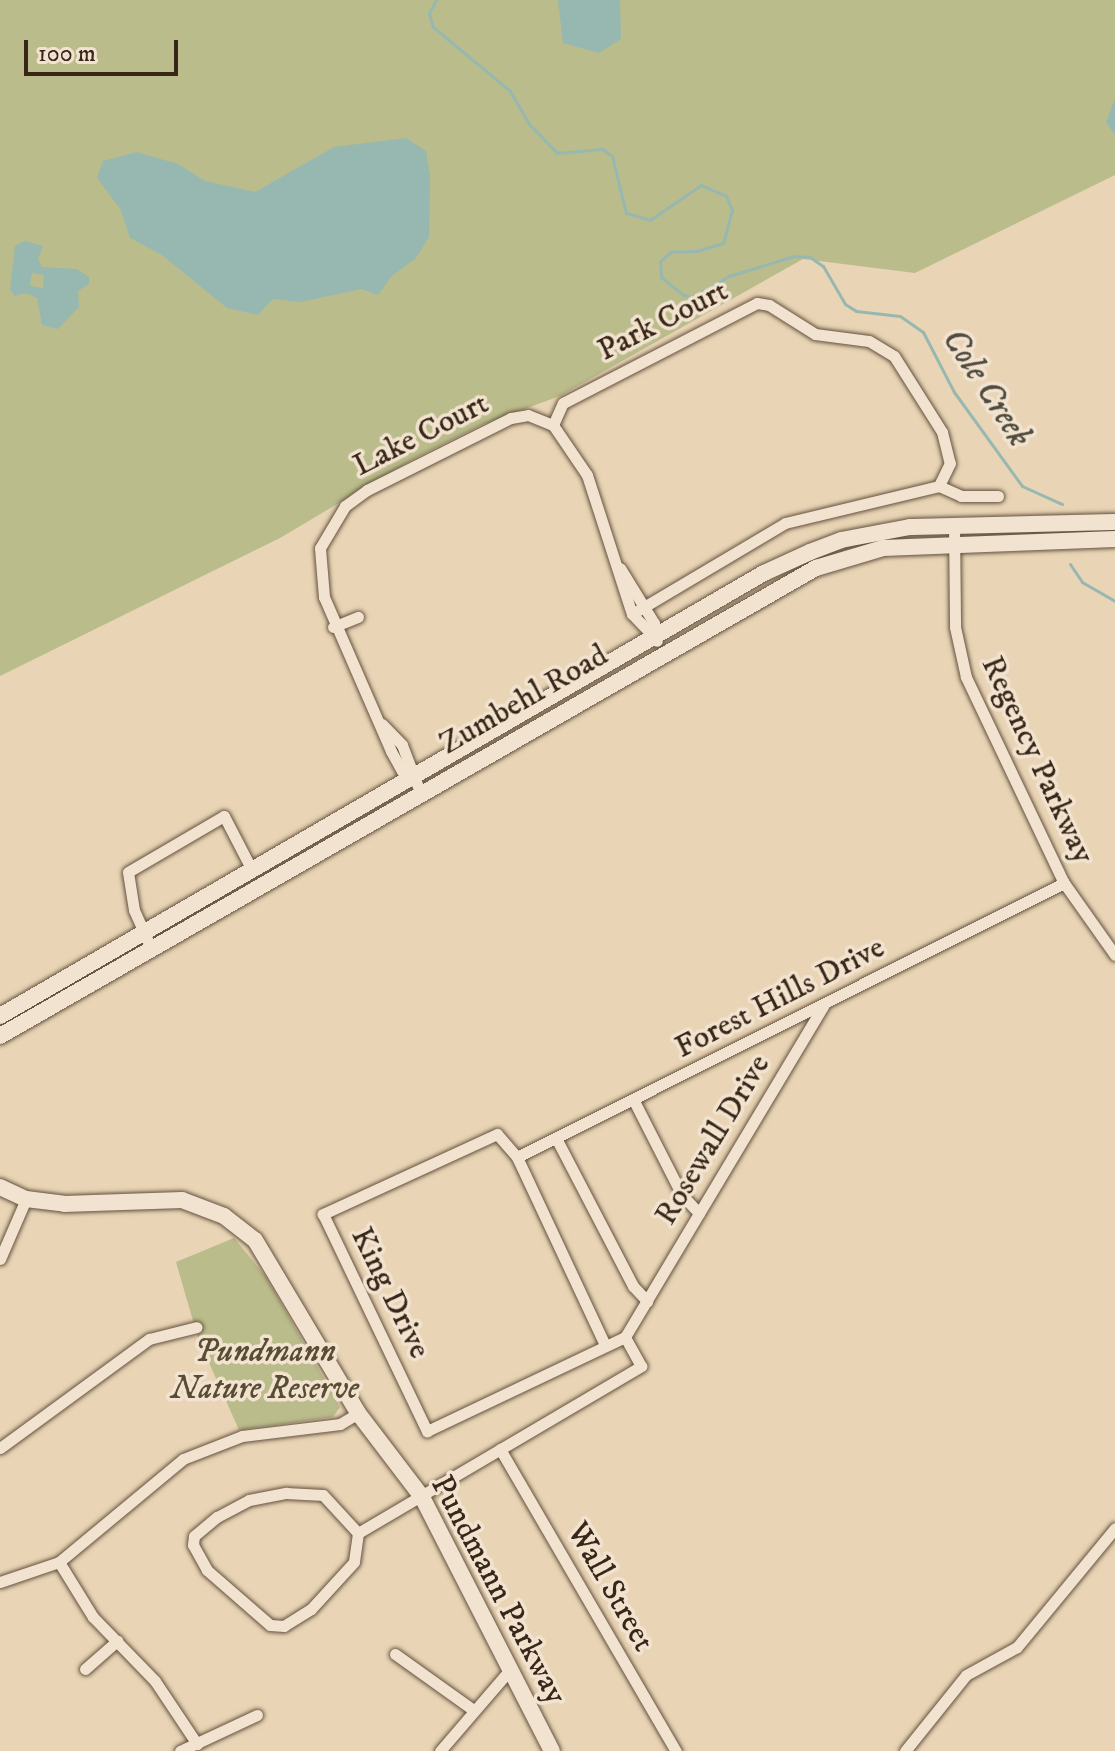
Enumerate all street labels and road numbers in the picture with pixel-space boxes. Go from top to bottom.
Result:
street label: Park Court [591,272,735,370]
street label: Lake Court [347,385,495,485]
street label: Zumbehl Road [433,636,615,764]
street label: Regency Parkway [972,650,1102,870]
street label: Forest Hills Drive [669,929,891,1067]
street label: Rosewall Drive [647,1048,779,1232]
street label: King Drive [342,1221,438,1365]
street label: Pundmann Parkway [422,1469,574,1711]
street label: Wall Street [558,1516,662,1658]

